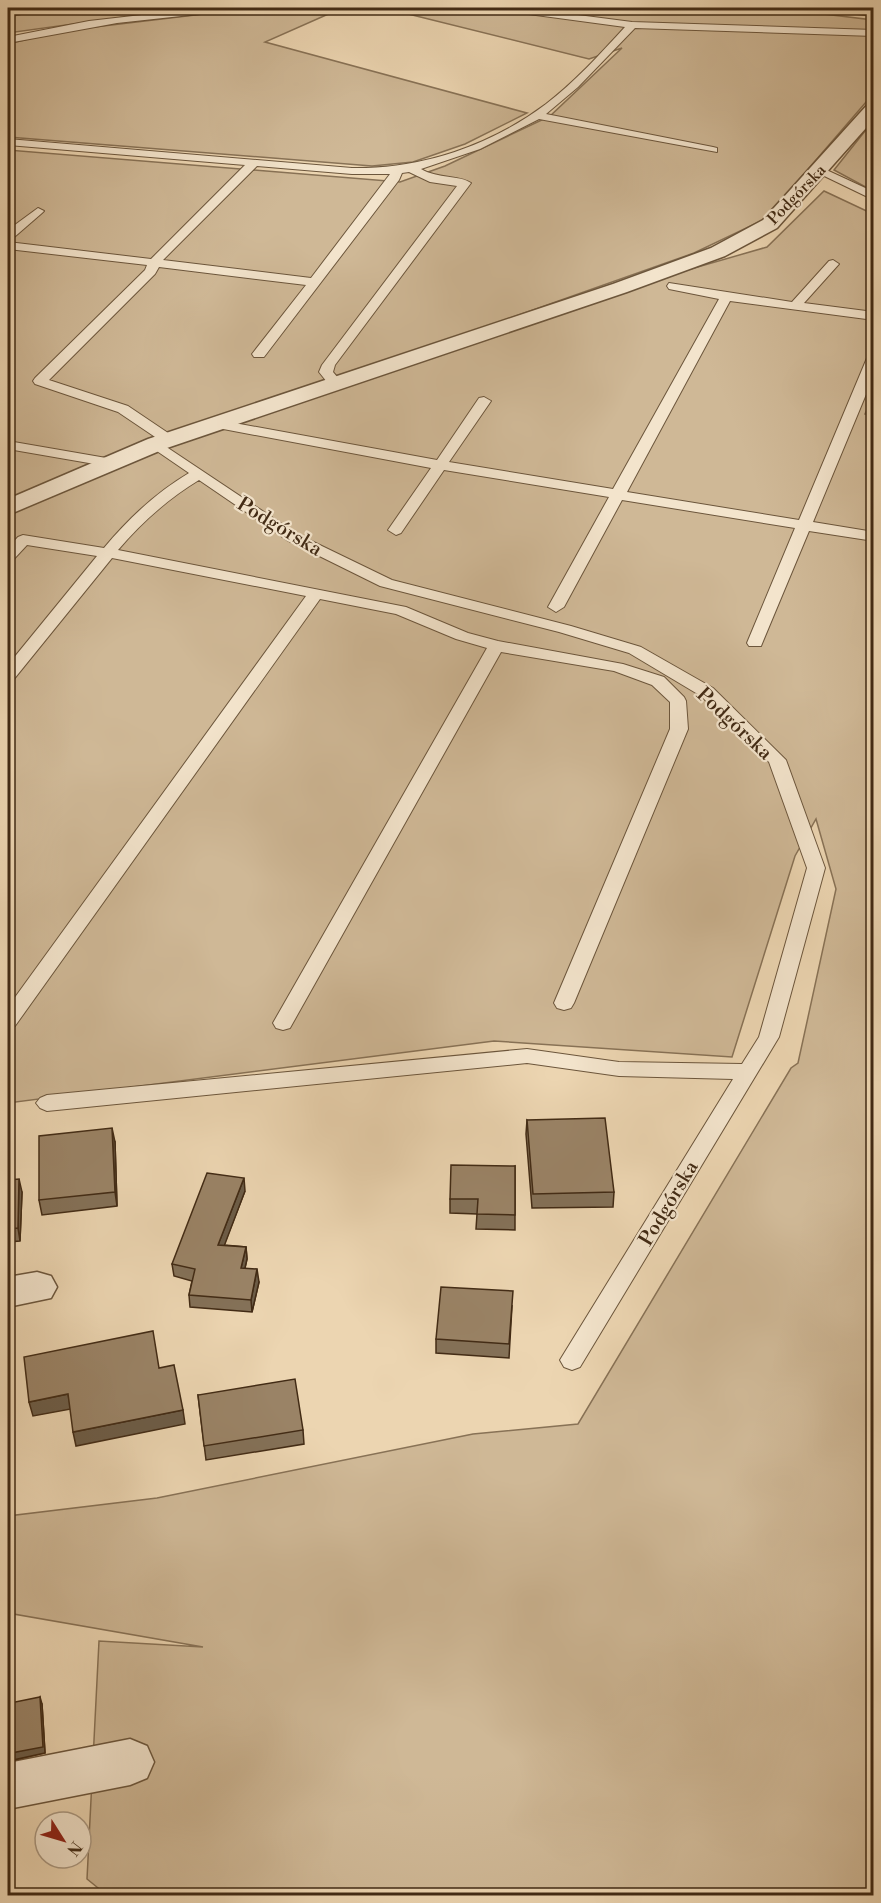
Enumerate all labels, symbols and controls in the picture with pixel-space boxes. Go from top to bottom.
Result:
street label: Podgórska [763,160,831,229]
street label: Podgórska [232,492,327,563]
street label: Podgórska [691,683,778,766]
street label: Podgórska [634,1156,705,1251]
north arrow [33,1810,93,1870]
text: N [62,1837,86,1860]

